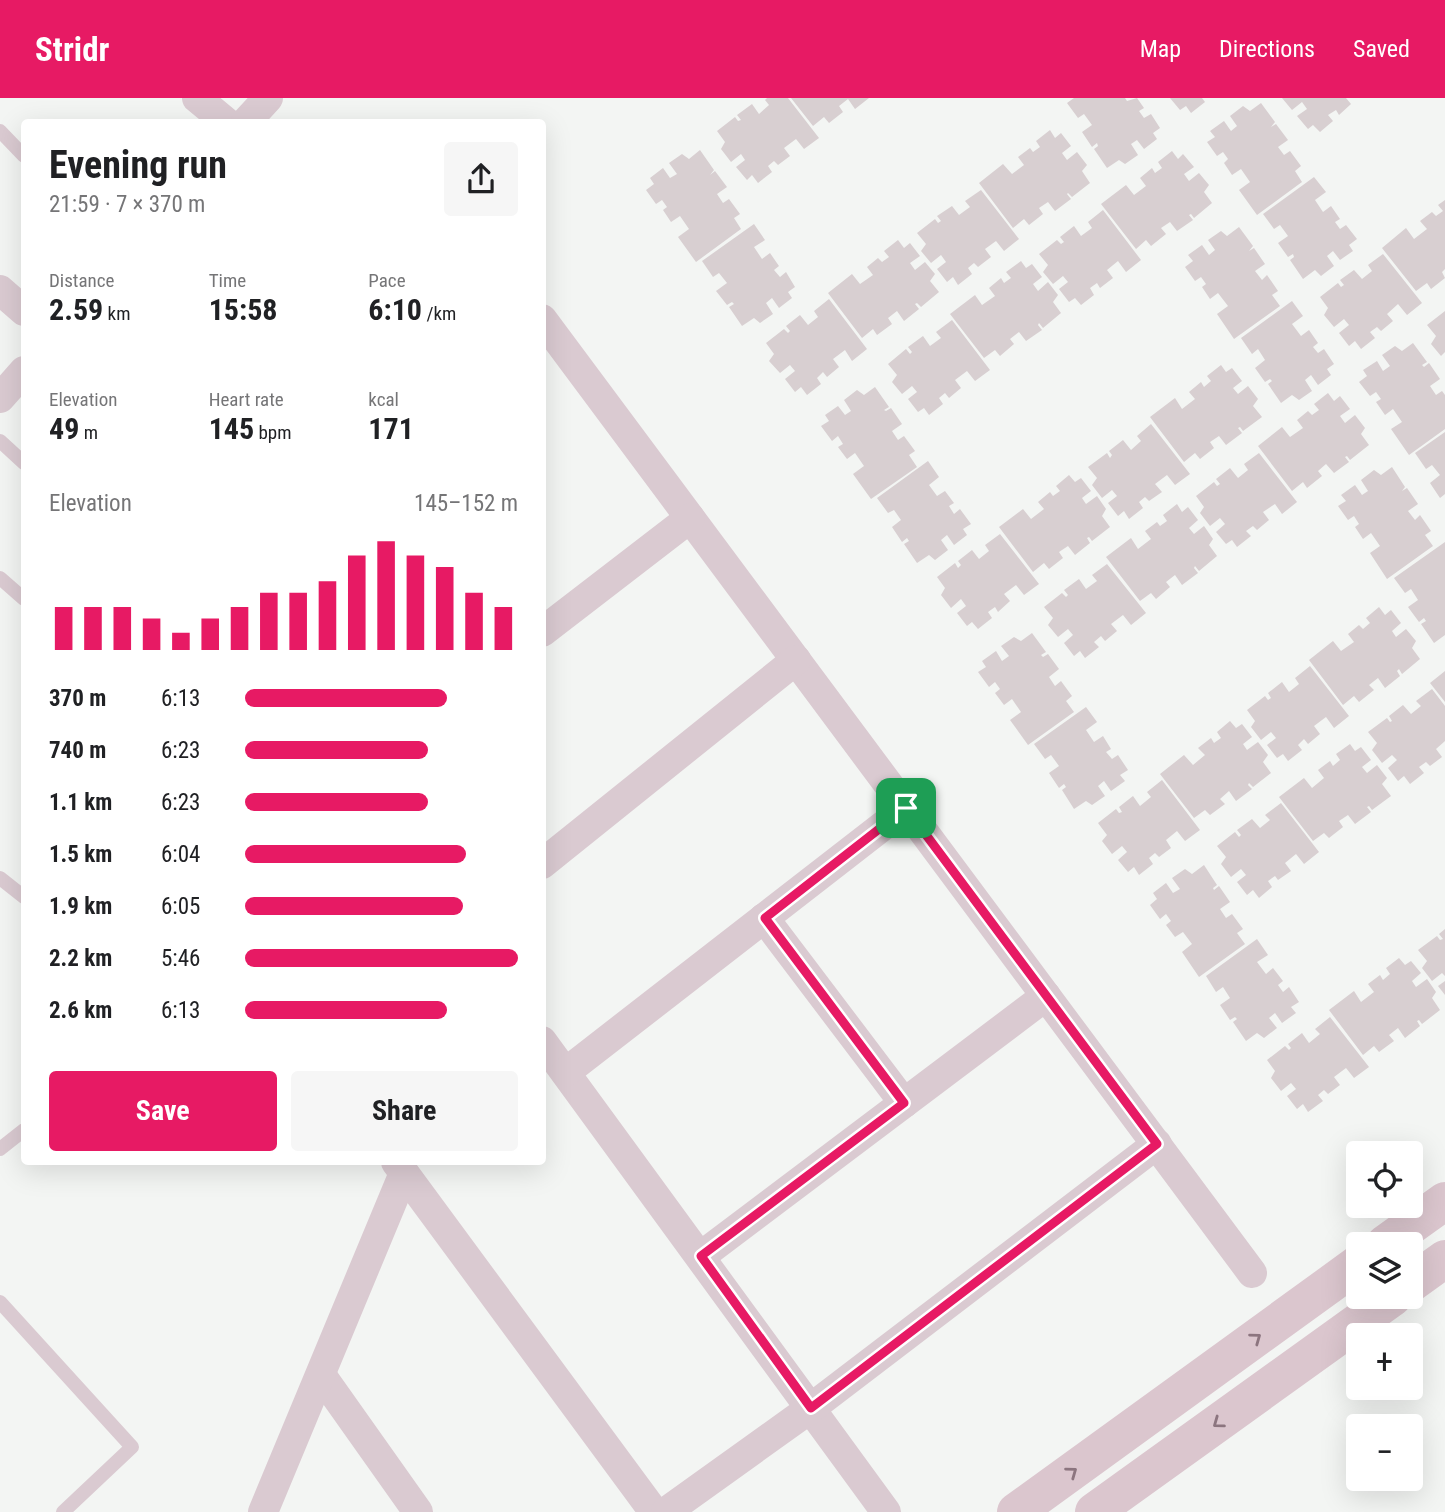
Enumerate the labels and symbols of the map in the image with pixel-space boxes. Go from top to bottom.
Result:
pin [876,778,936,838]
one-way arrow [1248,1334,1261,1346]
one-way arrow [1213,1414,1226,1427]
one-way arrow [1064,1468,1076,1480]

